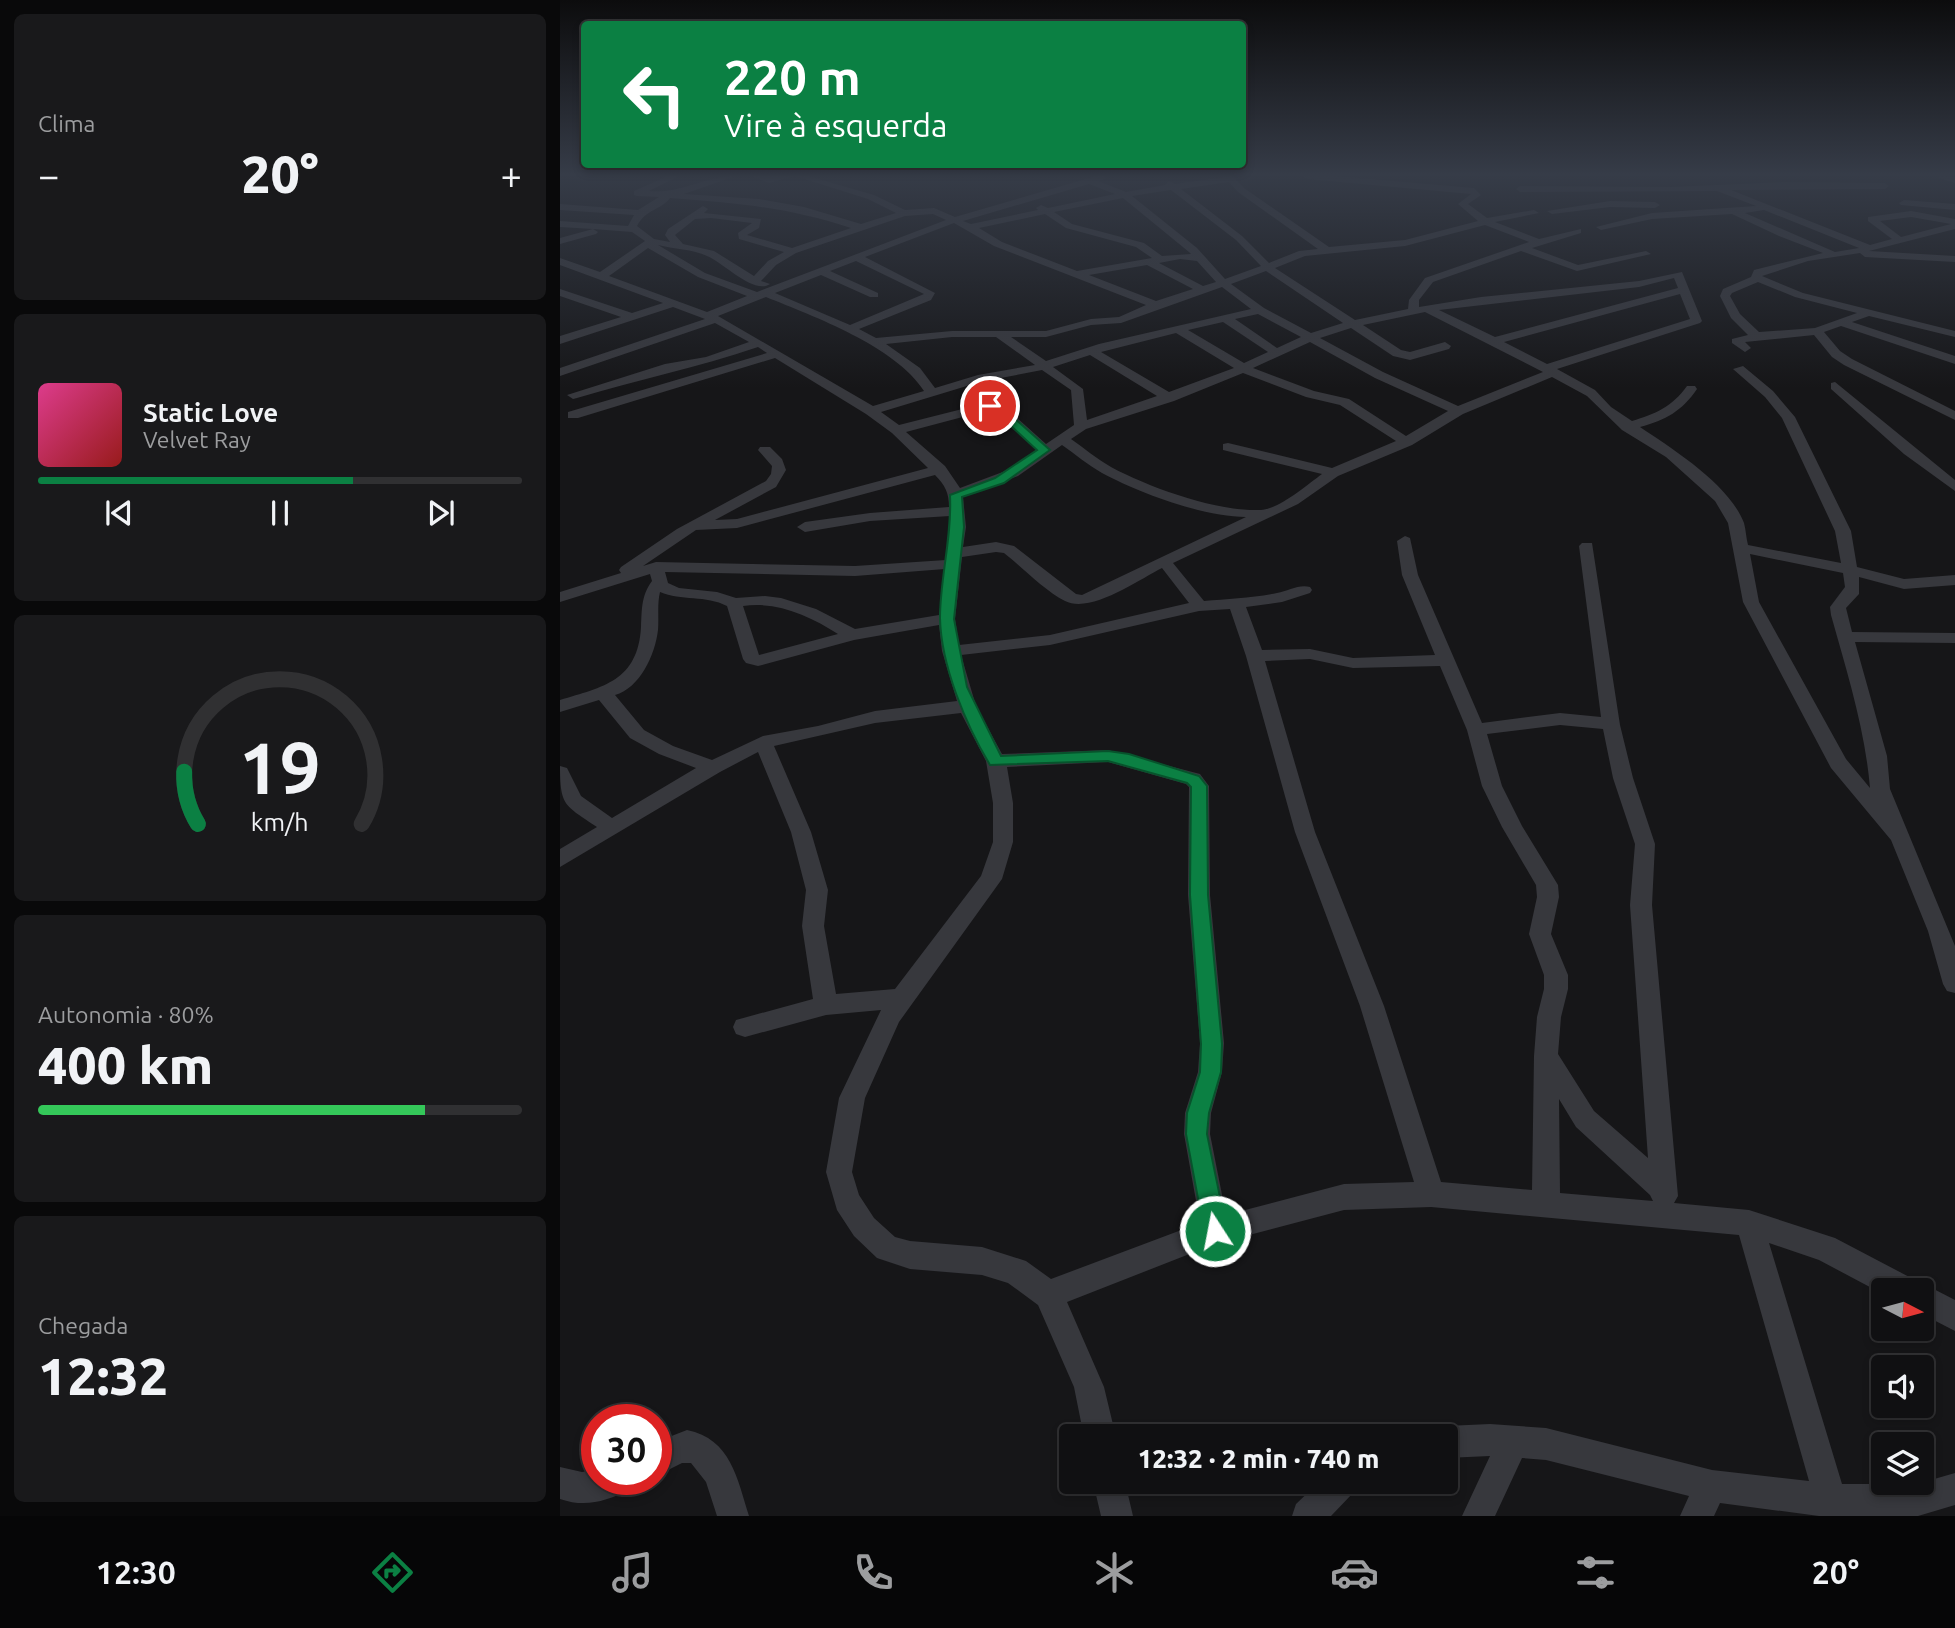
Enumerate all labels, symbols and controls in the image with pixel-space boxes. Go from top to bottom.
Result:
icon: left [609,49,700,140]
text: 220 m [724,49,861,104]
text: Vire à esquerda [724,107,947,143]
text: Clima [38,111,95,136]
text: 20° [241,145,319,203]
text: − [38,154,59,196]
text: + [501,154,522,196]
pin [960,376,1020,436]
icon: arrive [971,387,1009,425]
text: Static Love [143,398,278,427]
text: Velvet Ray [143,427,251,452]
icon: previous [100,494,138,532]
icon: pause [261,494,299,532]
icon: next [422,494,460,532]
text: 19 [239,726,321,808]
text: km/h [251,808,309,836]
text: Autonomia · 80% [38,1002,214,1027]
text: 400 km [38,1036,213,1094]
position arrow [1178,1194,1252,1268]
north arrow [1871,1278,1934,1340]
map controls [1871,1278,1934,1495]
text: Chegada [38,1313,128,1338]
text: 12:32 [38,1347,168,1405]
button: sound [1871,1355,1934,1418]
speed limit sign: 30 [581,1404,672,1495]
button: layers [1871,1432,1934,1495]
text: 12:32 · 2 min · 740 m [1138,1444,1379,1473]
icon: directions [368,1548,417,1597]
icon: music [608,1548,657,1597]
icon: phone [849,1548,898,1597]
icon: climate [1090,1548,1139,1597]
icon: car [1330,1548,1379,1597]
icon: filters [1571,1548,1620,1597]
text: 12:30 [96,1554,176,1590]
text: 20° [1812,1554,1859,1590]

